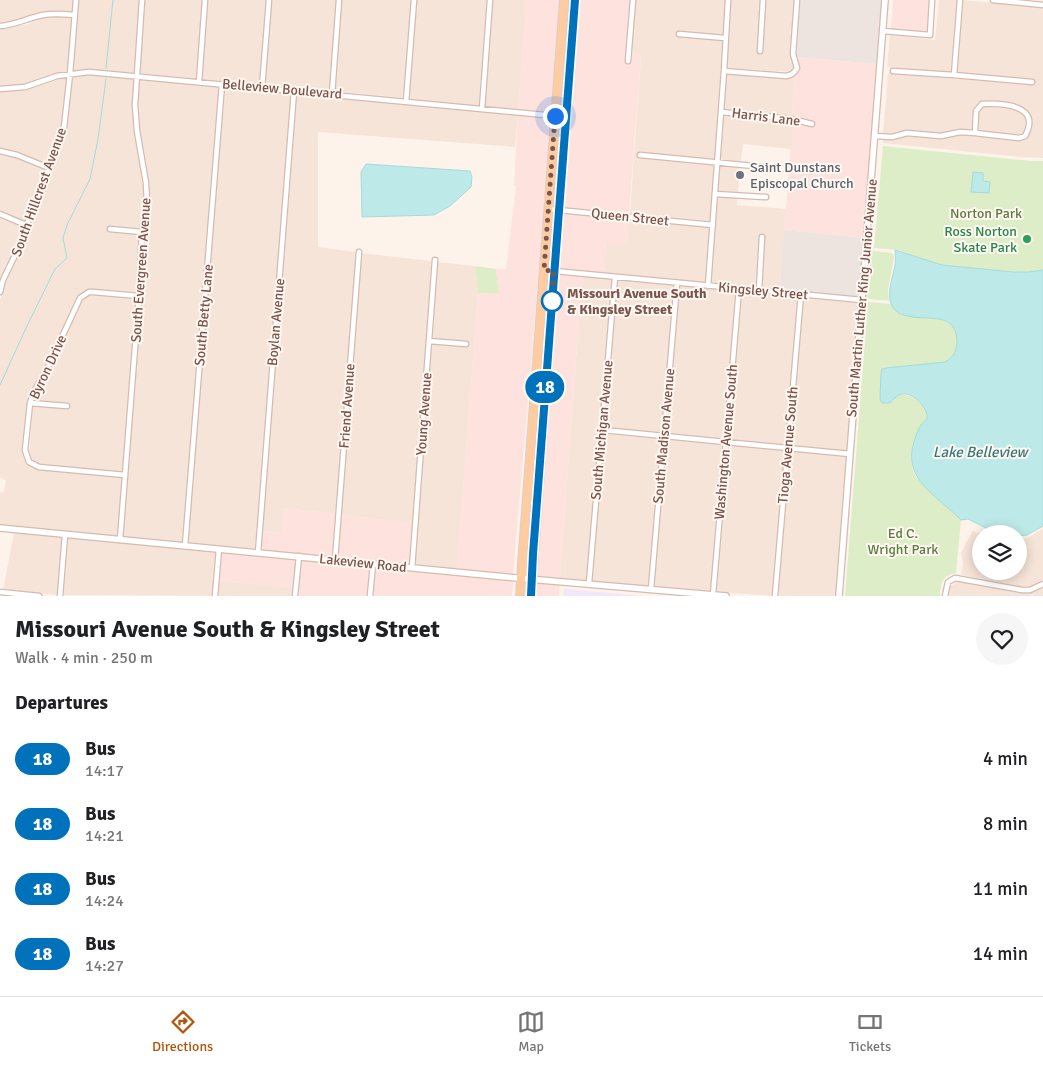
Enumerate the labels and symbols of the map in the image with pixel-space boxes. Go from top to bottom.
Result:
street label: Belleview Boulevard [221,75,343,103]
your location [543,104,568,129]
street label: Harris Lane [731,104,801,130]
street label: South Hillcrest Avenue [8,125,70,259]
place label: Saint Dunstans Episcopal Church [750,159,854,192]
marker: Saint Dunstans Episcopal Church [734,169,746,181]
street label: South Martin Luther King Junior Avenue [843,178,881,418]
street label: South Evergreen Avenue [127,197,155,343]
street label: Queen Street [590,204,670,230]
park label: Norton Park [950,205,1022,222]
place label: Ross Norton Skate Park [944,223,1017,256]
marker: Ross Norton Skate Park [1021,233,1033,245]
street label: South Betty Lane [191,263,217,367]
street label: Boylan Avenue [264,278,288,366]
street label: Kingsley Street [717,279,809,303]
place label: Missouri Avenue South & Kingsley Street [567,285,707,318]
marker: Missouri Avenue South & Kingsley Street [541,290,563,312]
street label: Byron Drive [26,332,70,402]
street label: South Michigan Avenue [587,359,617,501]
street label: Friend Avenue [336,363,358,449]
street label: Washington Avenue South [711,364,741,520]
street label: South Madison Avenue [650,368,678,504]
line badge: 18 [522,371,568,403]
street label: Young Avenue [413,372,435,456]
street label: Tioga Avenue South [774,386,802,504]
water label: Lake Belleview [933,443,1029,461]
park label: Ed C. Wright Park [868,525,938,558]
street label: Lakeview Road [318,550,408,576]

